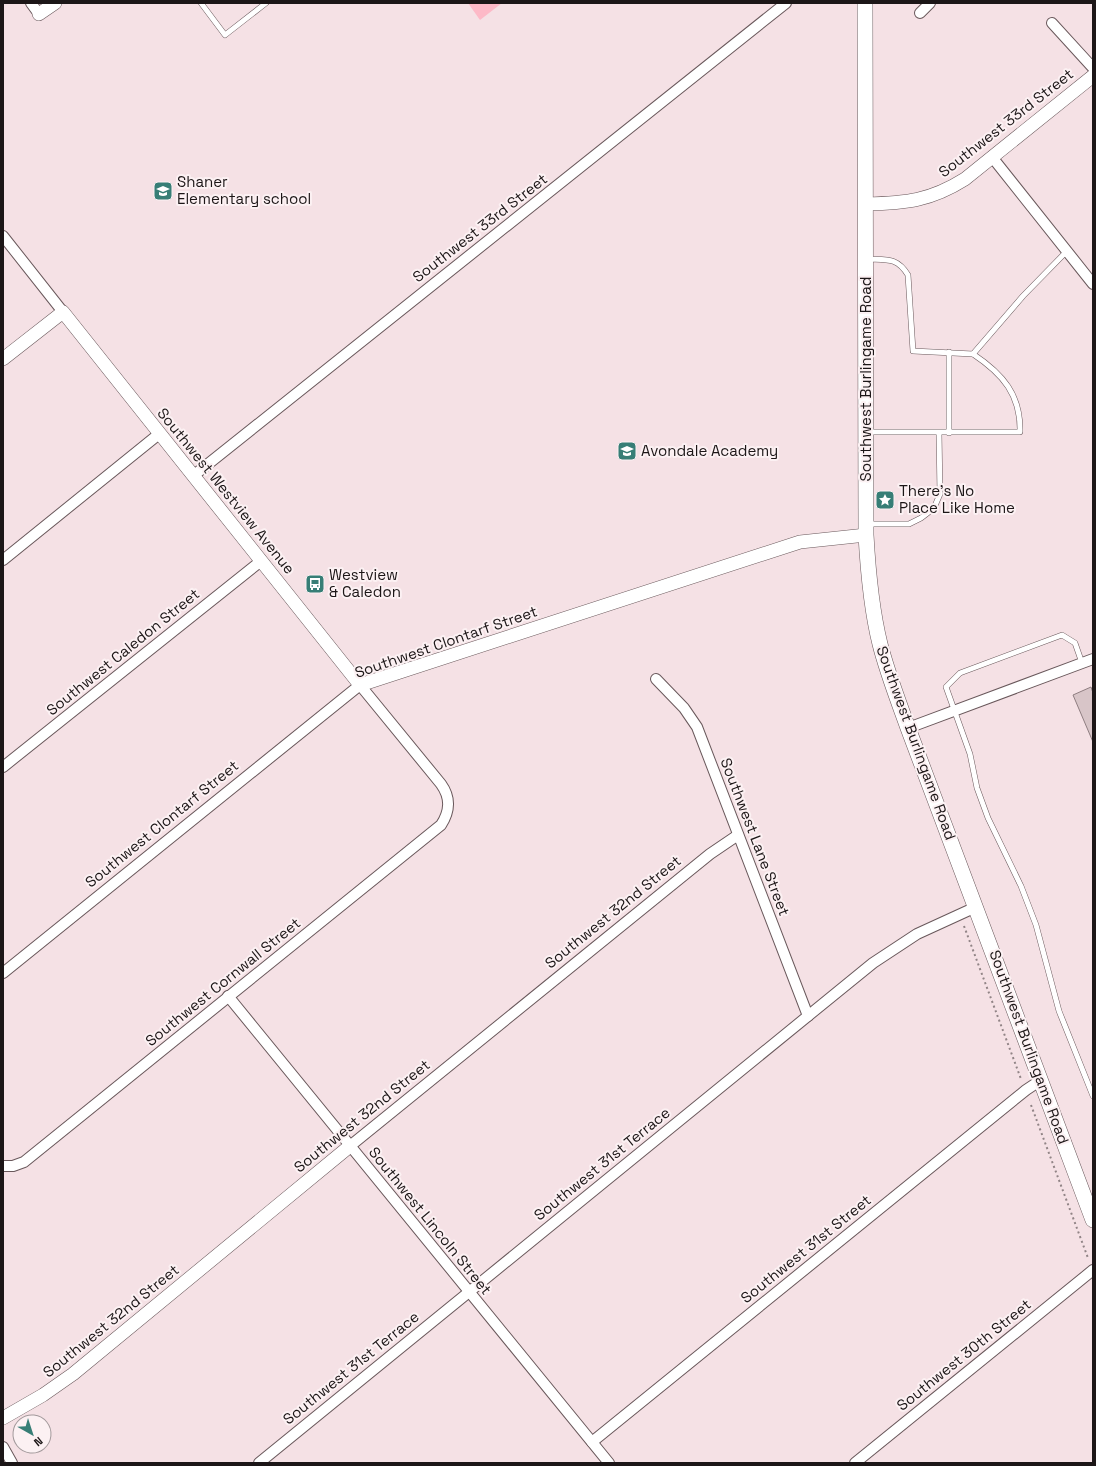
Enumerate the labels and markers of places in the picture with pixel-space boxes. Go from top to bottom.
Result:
place label: Shaner Elementary school [177,172,311,208]
school or university icon: Shaner Elementary school [152,180,174,202]
school or university icon: Avondale Academy [616,440,638,462]
place label: Avondale Academy [641,441,778,460]
place label: There’s No Place Like Home [899,481,1015,517]
place icon: There’s No Place Like Home [874,489,896,511]
place label: Westview & Caledon [329,565,401,601]
bus stop icon: Westview & Caledon [304,573,326,595]

